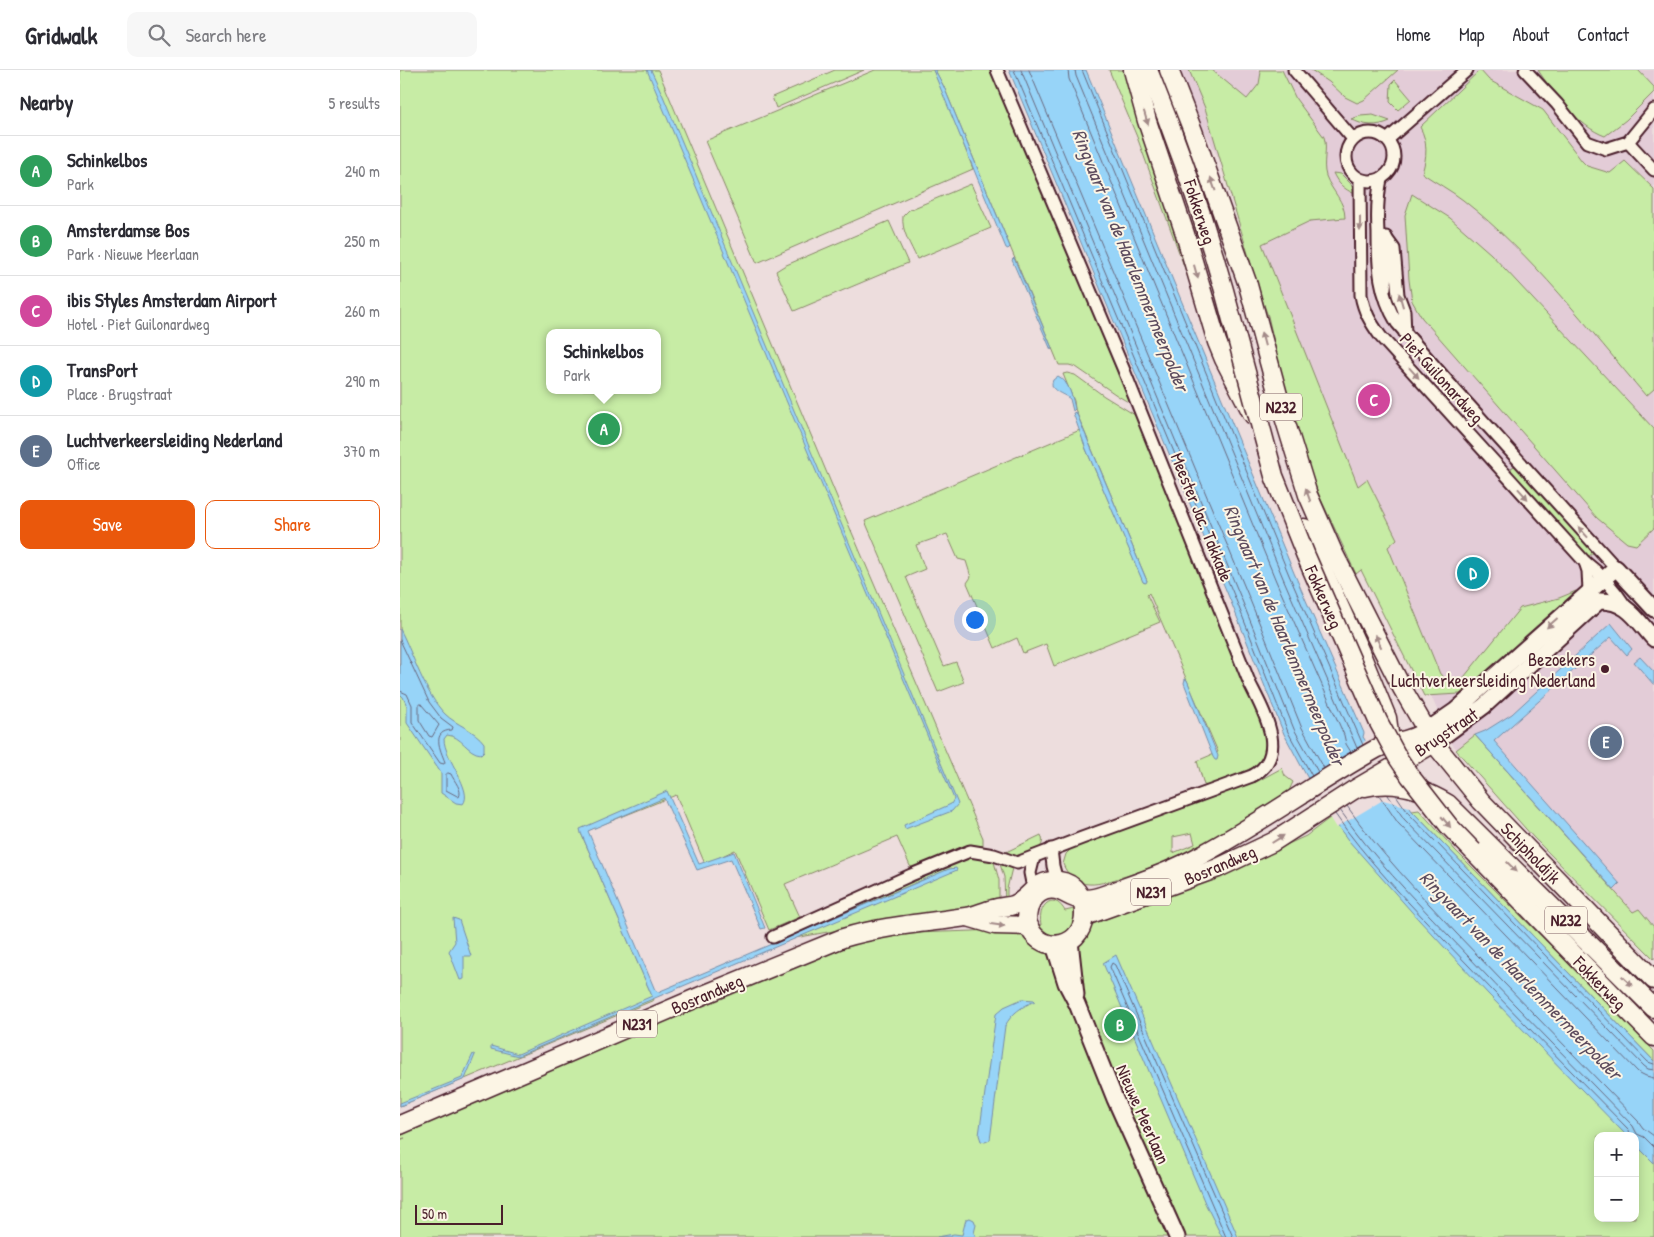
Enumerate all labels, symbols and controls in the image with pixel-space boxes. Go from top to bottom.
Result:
search box [127,12,477,57]
text: Gridwalk [25,19,97,51]
icon: search [145,21,173,49]
text: Search here [185,22,267,48]
text: Home [1396,22,1431,47]
text: Map [1459,22,1484,47]
text: About [1512,22,1549,47]
text: Contact [1577,22,1629,47]
text: Nearby [20,88,73,117]
text: 5 results [329,92,380,114]
one-way arrow [1143,110,1151,125]
water label: Ringvaart van de Haarlemmermeerpolder [1066,125,1197,398]
text: Schinkelbos [67,147,147,173]
text: A [32,160,40,182]
text: 240 m [345,160,380,182]
text: Park [67,173,94,195]
street label: Fokkerweg [1178,176,1222,248]
one-way arrow [1209,177,1216,192]
one-way arrow [1356,216,1364,232]
text: Amsterdamse Bos [67,217,190,243]
text: B [32,230,40,252]
text: 250 m [344,230,380,252]
text: Park · Nieuwe Meerlaan [67,243,199,265]
one-way arrow [1192,265,1200,280]
text: ibis Styles Amsterdam Airport [67,287,276,313]
one-way arrow [1396,293,1404,308]
text: C [32,300,40,322]
text: 260 m [344,300,380,322]
text: Hotel · Piet Guilonardweg [67,313,210,335]
street label: Piet Guilonardweg [1394,327,1490,429]
popup [546,329,661,394]
one-way arrow [1258,331,1266,346]
text: Schinkelbos [563,338,644,364]
text: TransPort [67,357,137,383]
text: Park [563,364,590,386]
one-way arrow [1408,367,1420,379]
text: D [32,370,40,392]
text: 290 m [345,370,380,392]
pin: C [1358,381,1390,419]
text: Place · Brugstraat [67,383,172,405]
road number: N232 [1260,394,1302,421]
pin: A [588,410,620,448]
text: Luchtverkeersleiding Nederland [67,427,282,453]
text: E [32,440,40,462]
text: 370 m [343,440,380,462]
street label: Meester Jac. Takkade [1165,449,1239,585]
text: Office [67,453,100,475]
one-way arrow [1304,487,1311,502]
one-way arrow [1517,487,1529,499]
button: Save [20,500,195,549]
button: Share [205,500,380,549]
water label: Ringvaart van de Haarlemmermeerpolder [1218,501,1353,772]
one-way arrow [1578,525,1589,538]
pin: D [1457,554,1489,592]
street label: Fokkerweg [1299,561,1349,632]
your location [962,607,988,633]
one-way arrow [1547,617,1559,629]
one-way arrow [1374,634,1382,648]
place label: Bezoekers Luchtverkeersleiding Nederland [1391,647,1595,693]
marker: Bezoekers Luchtverkeersleiding Nederland [1599,663,1611,675]
street label: Brugstraat [1409,701,1483,762]
pin: E [1590,723,1622,761]
one-way arrow [1441,815,1452,828]
street label: Schipholdijk [1495,817,1567,890]
one-way arrow [1271,834,1284,844]
street label: Bosrandweg [1180,839,1260,891]
one-way arrow [1505,860,1517,872]
water label: Ringvaart van de Haarlemmermeerpolder [1414,865,1630,1087]
road number: N231 [1131,879,1171,906]
road number: N232 [1545,906,1587,934]
one-way arrow [990,921,1006,929]
street label: Fokkerweg [1567,950,1632,1016]
street label: Bosrandweg [667,968,747,1020]
one-way arrow [1621,975,1633,987]
pin: B [1104,1006,1136,1044]
road number: N231 [617,1011,657,1038]
street label: Nieuwe Meerlaan [1110,1060,1176,1168]
map controls [1594,1132,1639,1222]
button: + [1594,1132,1639,1177]
button: − [1594,1177,1639,1222]
scale bar [415,1202,502,1225]
text: 50 m [422,1204,447,1223]

